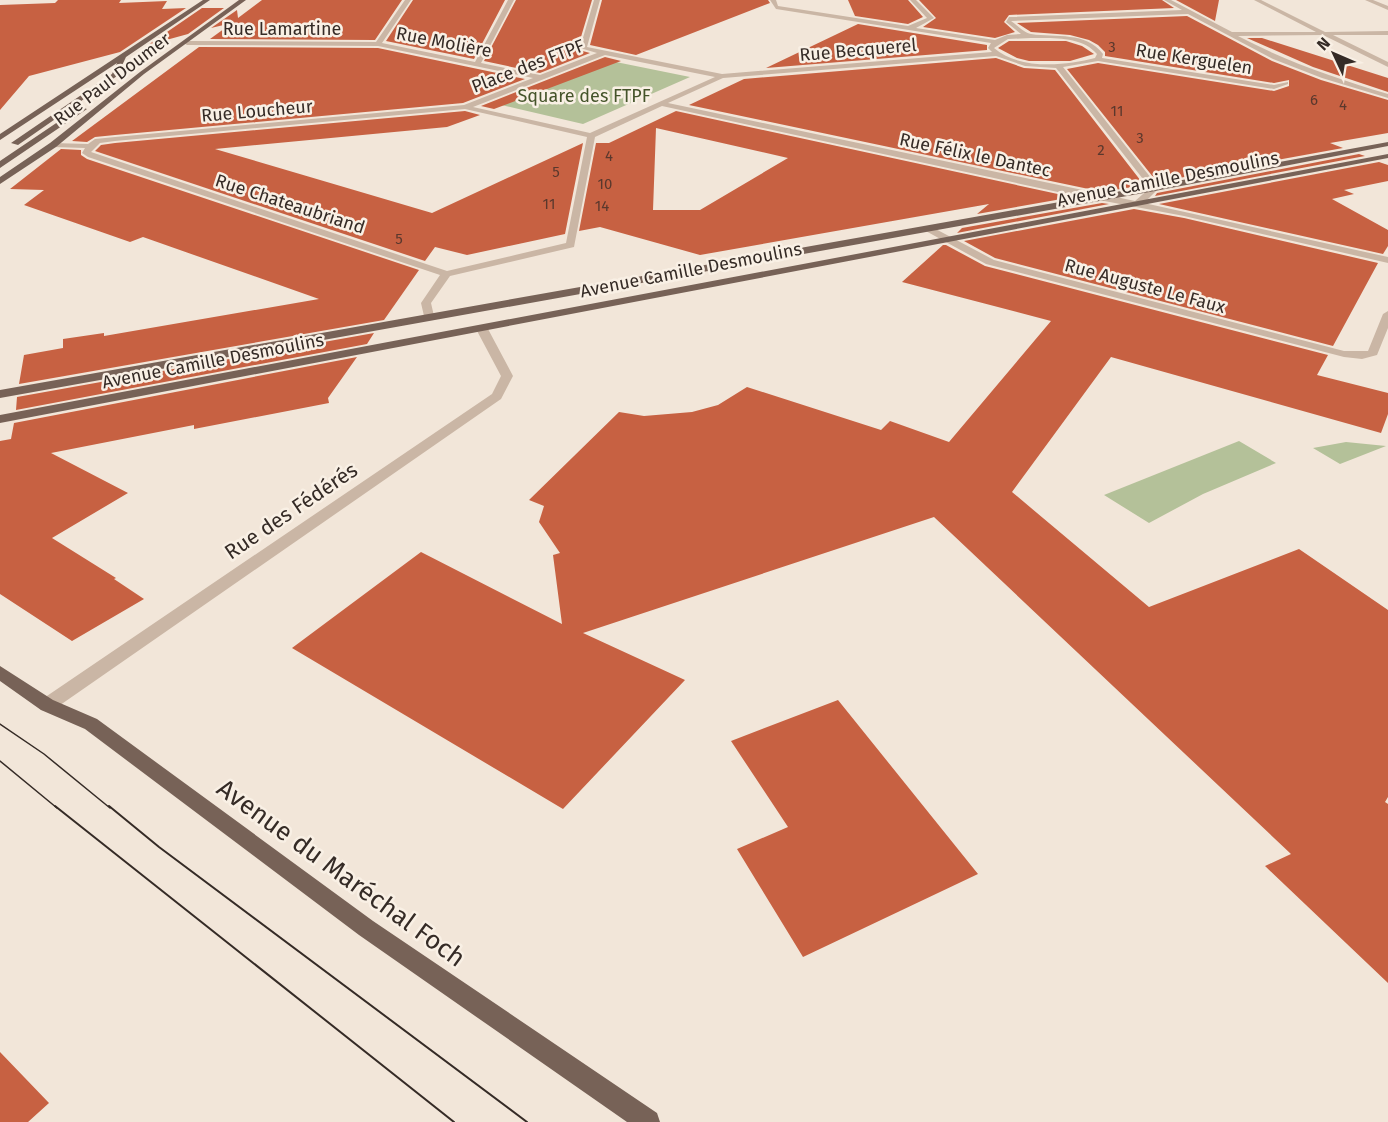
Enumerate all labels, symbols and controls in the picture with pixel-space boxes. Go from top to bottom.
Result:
street label: Rue Lamartine [223,18,341,40]
street label: Rue Molière [394,22,494,62]
north arrow [1304,24,1364,84]
street label: Rue Paul Doumer [49,28,175,130]
street label: Place des FTPF [468,34,588,98]
street label: Rue Becquerel [799,34,917,66]
text: N [1313,34,1334,54]
house number: 3 [1108,38,1116,56]
street label: Rue Kerguelen [1134,39,1254,79]
park label: Square des FTPF [517,85,651,107]
house number: 6 [1310,91,1318,109]
street label: Rue Loucheur [200,95,314,127]
house number: 4 [1339,96,1347,114]
house number: 11 [1111,102,1123,120]
street label: Rue Félix le Dantec [897,128,1053,182]
house number: 3 [1136,129,1144,147]
house number: 2 [1097,141,1105,159]
house number: 4 [605,147,613,165]
street label: Avenue Camille Desmoulins [1055,147,1281,211]
house number: 5 [552,163,560,181]
street label: Rue Chateaubriand [212,169,368,239]
house number: 10 [598,175,612,193]
house number: 11 [543,195,555,213]
house number: 14 [595,197,609,215]
house number: 5 [395,230,403,248]
street label: Avenue Camille Desmoulins [578,238,804,302]
street label: Rue Auguste Le Faux [1062,254,1228,318]
street label: Avenue Camille Desmoulins [100,329,326,393]
street label: Rue des Fédérés [219,457,363,565]
street label: Avenue du Maréchal Foch [211,772,471,974]

